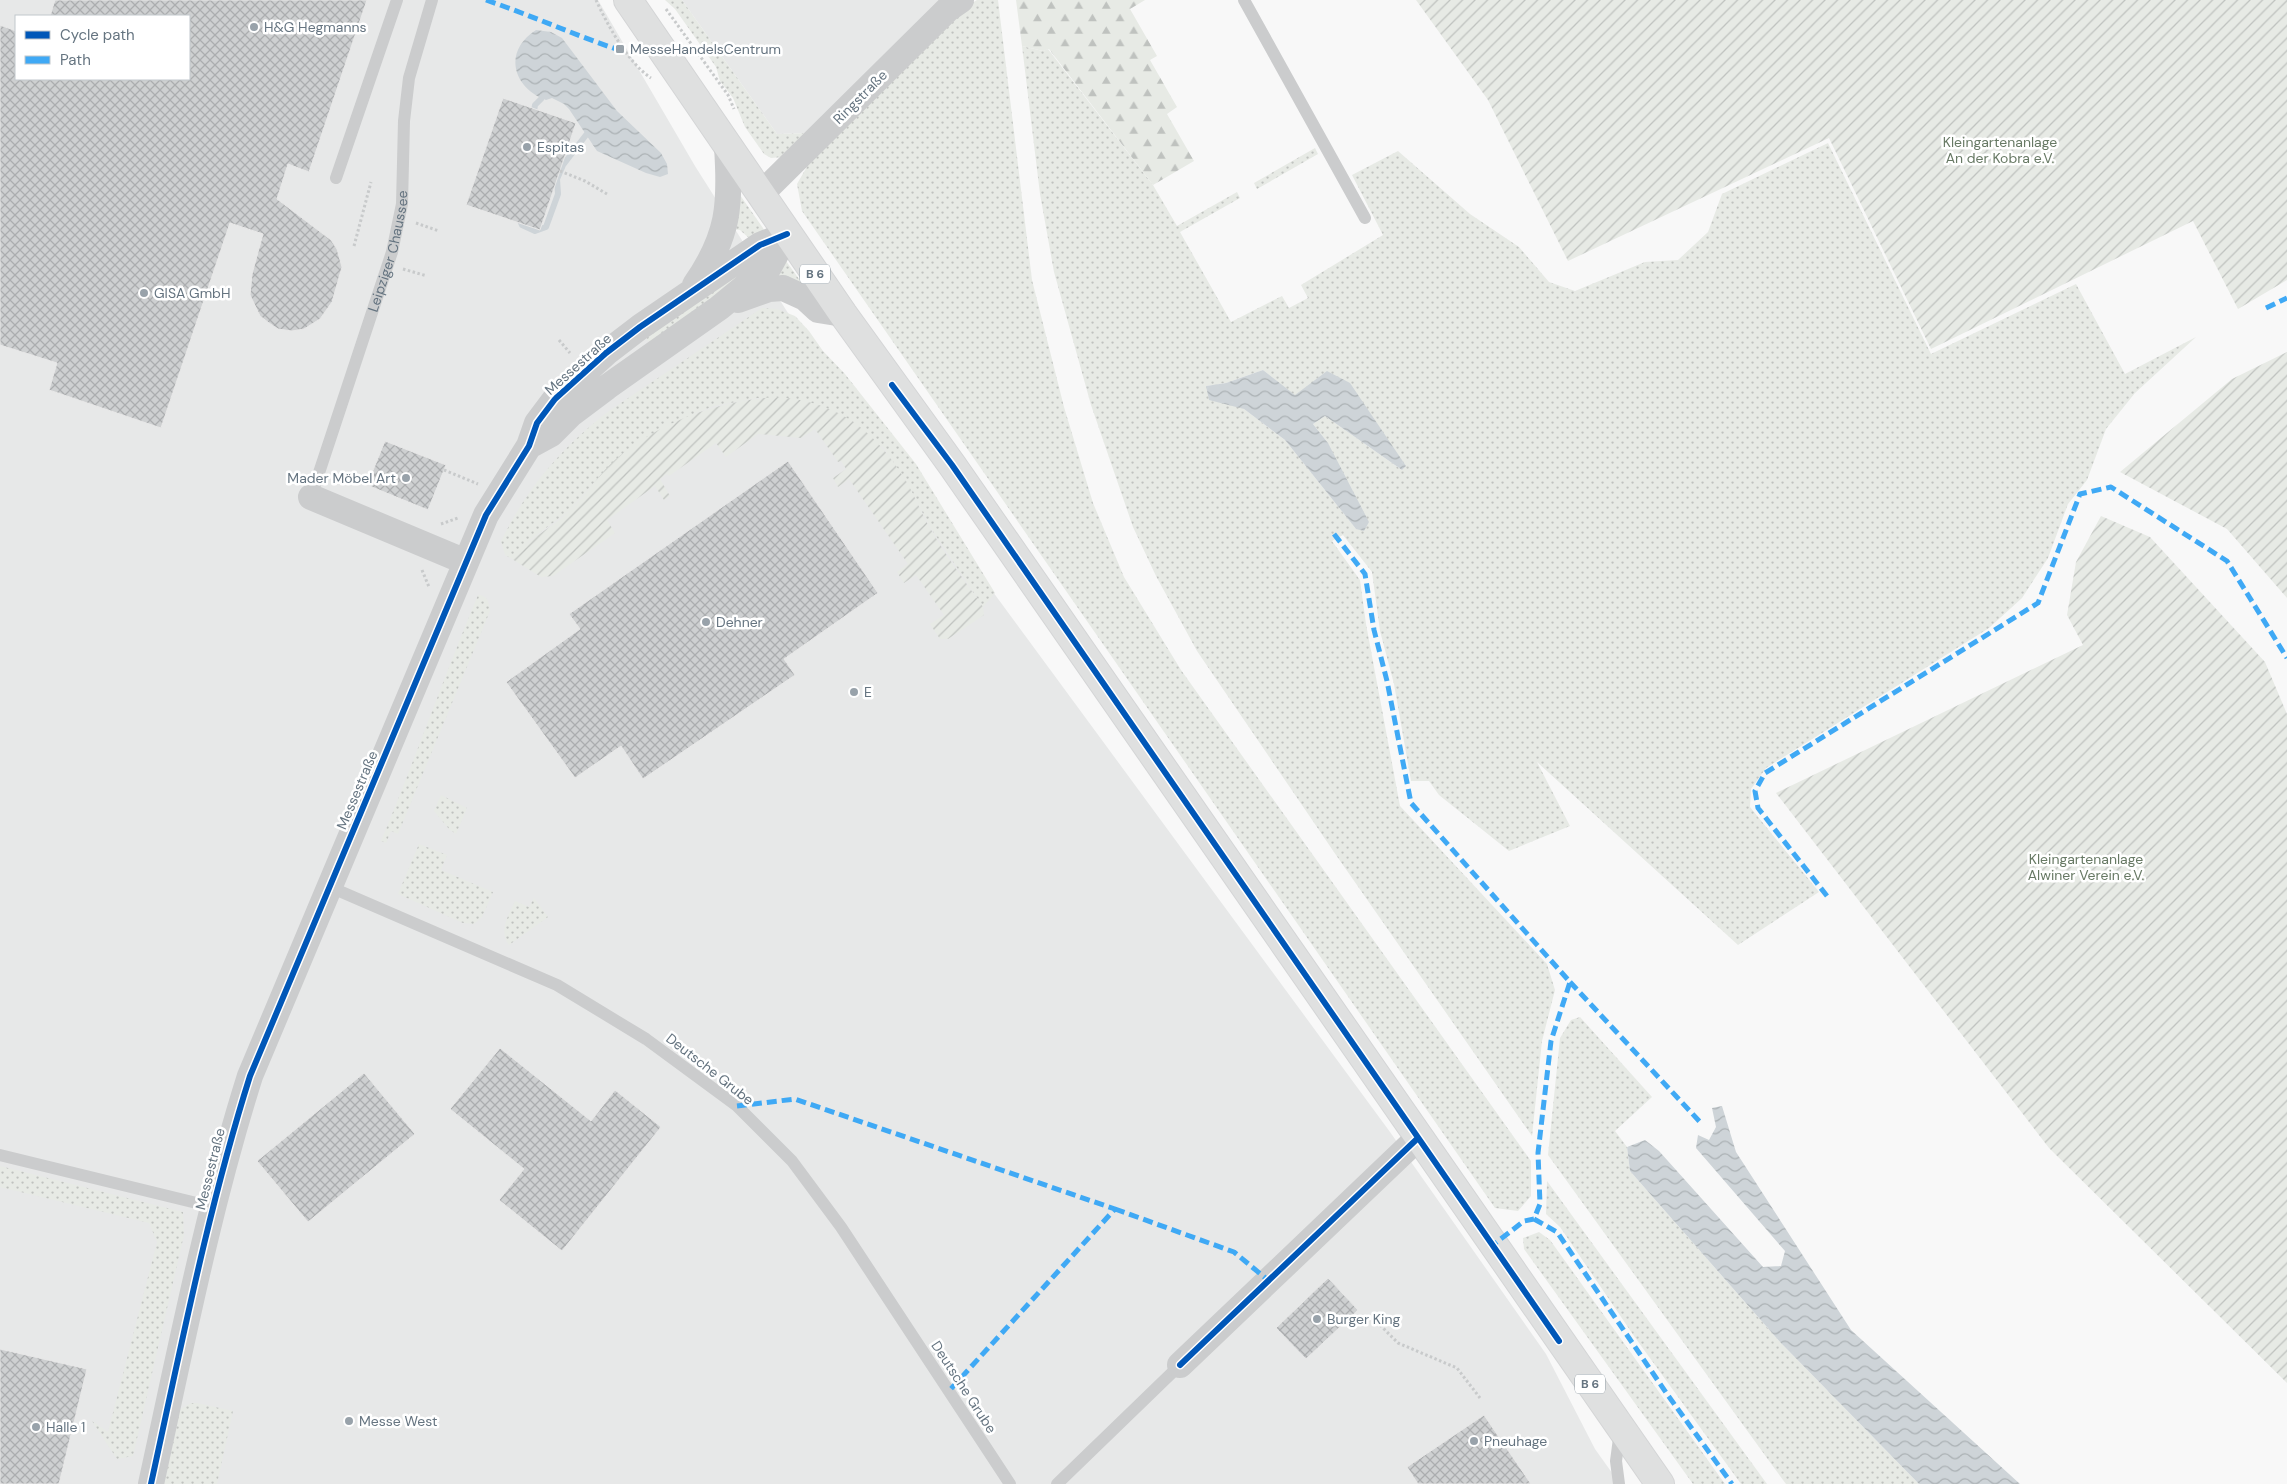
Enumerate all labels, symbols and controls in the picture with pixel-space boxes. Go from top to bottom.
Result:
legend [15,15,190,80]
place label: H&G Hegmanns [264,18,367,36]
marker: H&G Hegmanns [248,21,260,33]
text: Cycle path [60,25,135,45]
place label: MesseHandelsCentrum [630,40,781,58]
marker: MesseHandelsCentrum [614,43,626,55]
text: Path [60,50,91,70]
street label: Ringstraße [829,66,891,128]
park label: Kleingartenanlage An der Kobra e.V. [1943,133,2057,167]
place label: Espitas [537,138,584,156]
marker: Espitas [521,141,533,153]
street label: Leipziger Chaussee [364,190,411,314]
road number: B 6 [800,264,830,284]
place label: GISA GmbH [154,284,230,302]
marker: GISA GmbH [138,287,150,299]
street label: Messestraße [541,329,615,399]
place label: Mader Möbel Art [287,469,396,487]
marker: Mader Möbel Art [400,472,412,484]
place label: Dehner [716,613,763,631]
marker: Dehner [700,616,712,628]
place label: E [864,683,872,701]
marker: E [848,686,860,698]
street label: Messestraße [332,748,382,832]
park label: Kleingartenanlage Alwiner Verein e.V. [2028,850,2144,884]
street label: Deutsche Grube [663,1029,757,1109]
street label: Messestraße [191,1126,229,1212]
place label: Burger King [1327,1310,1400,1328]
marker: Burger King [1311,1313,1323,1325]
street label: Deutsche Grube [927,1337,1001,1437]
road number: B 6 [1575,1375,1605,1394]
place label: Messe West [359,1412,437,1430]
marker: Messe West [343,1415,355,1427]
place label: Halle 1 [46,1418,85,1436]
marker: Halle 1 [30,1421,42,1433]
place label: Pneuhage [1484,1432,1547,1450]
marker: Pneuhage [1468,1435,1480,1447]

